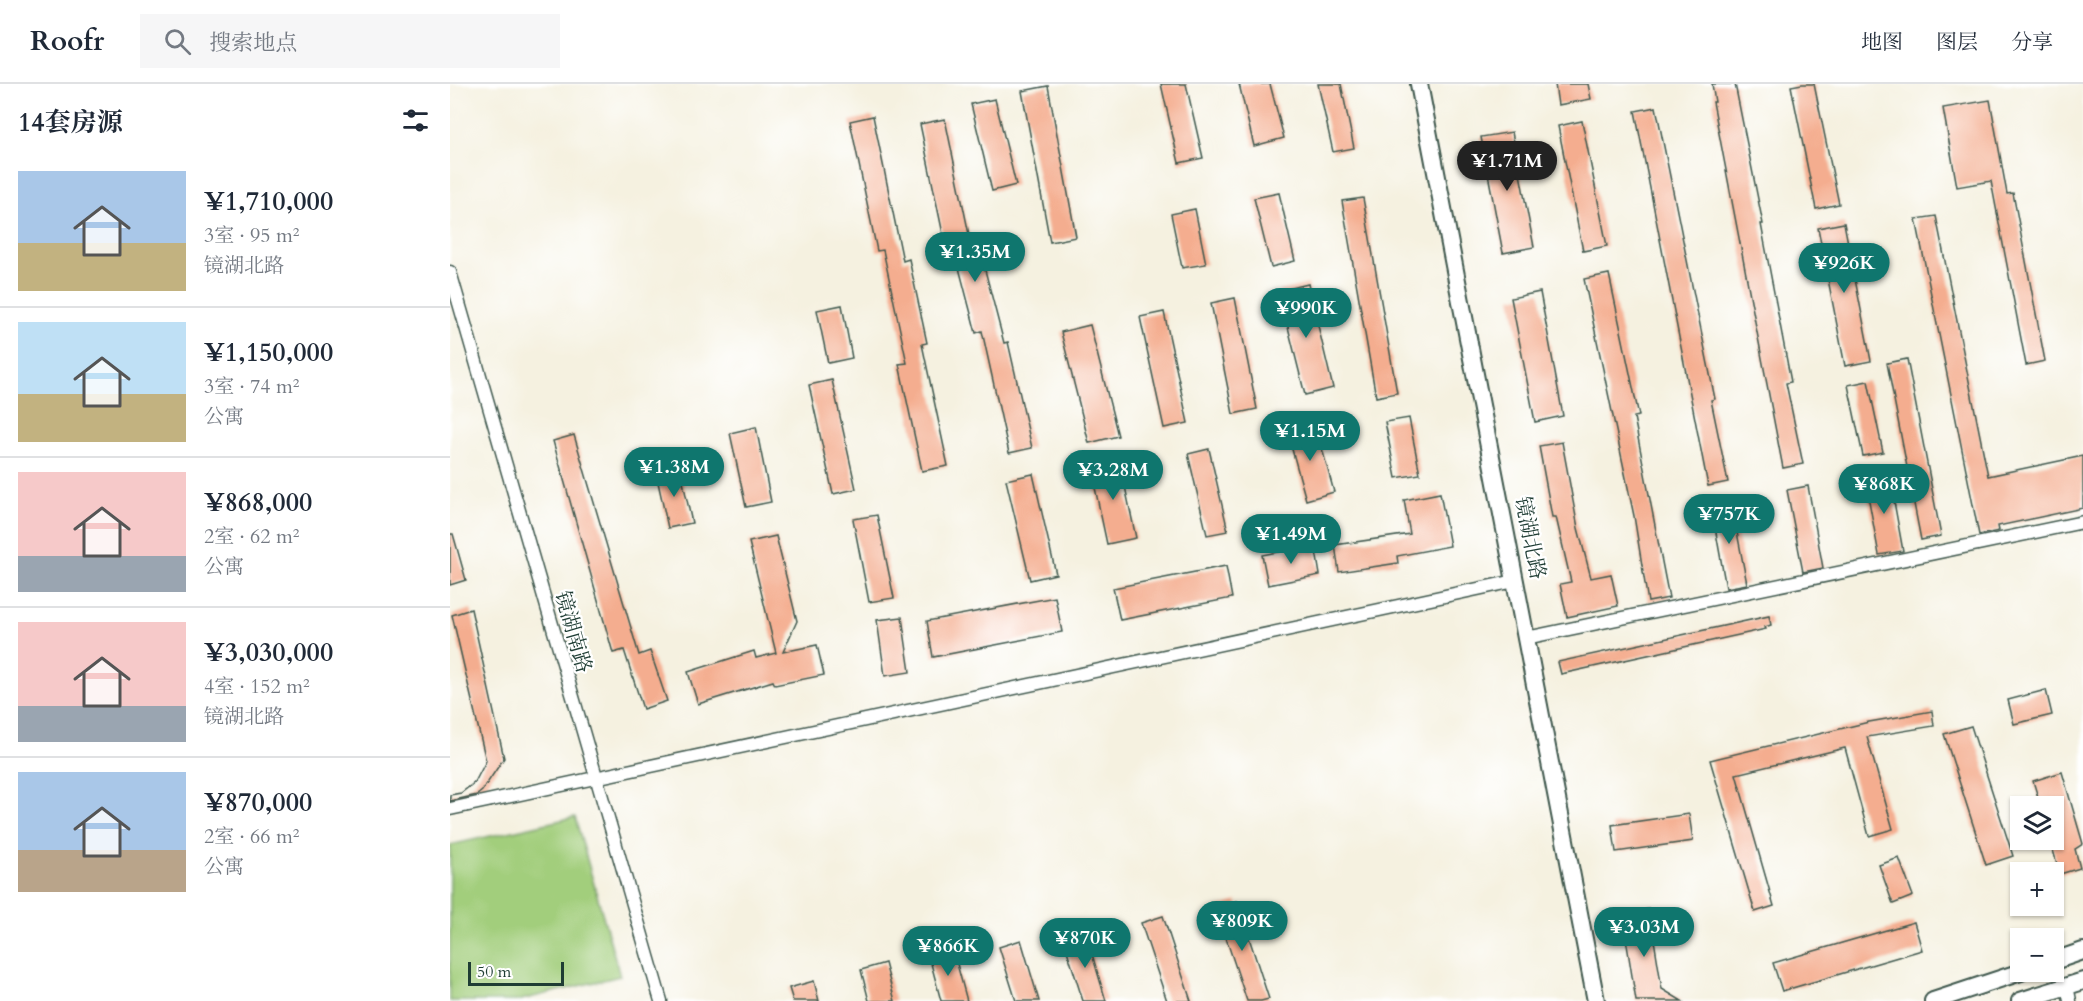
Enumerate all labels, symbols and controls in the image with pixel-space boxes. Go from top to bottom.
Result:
search box [140,14,560,68]
text: Roofr [30,22,104,60]
icon: search [161,25,194,58]
text: 搜索地点 [209,28,297,58]
text: 地图 [1861,28,1903,57]
text: 图层 [1936,28,1978,57]
text: 分享 [2011,28,2053,57]
icon: filters [399,104,432,137]
text: 14套房源 [18,105,123,140]
pin: ¥1.71M [1458,141,1556,192]
text: ¥1.71M [1471,147,1543,174]
text: ¥1,710,000 [204,184,333,219]
icon: home [66,195,138,267]
text: 3室 · 95 m² [204,222,300,249]
pin: ¥1.35M [926,232,1024,283]
text: ¥1.35M [939,238,1011,265]
pin: ¥926K [1802,243,1886,294]
text: ¥926K [1813,249,1875,276]
text: 镜湖北路 [204,252,284,279]
pin: ¥990K [1264,288,1348,339]
text: ¥990K [1275,294,1337,321]
text: ¥1,150,000 [204,335,333,370]
icon: home [66,346,138,418]
text: 3室 · 74 m² [204,373,300,400]
text: 公寓 [204,403,244,430]
pin: ¥1.15M [1261,411,1359,462]
text: ¥1.15M [1274,417,1346,444]
pin: ¥1.38M [625,447,723,498]
pin: ¥3.28M [1064,450,1162,501]
text: ¥1.38M [638,453,710,480]
text: ¥3.28M [1077,456,1149,483]
pin: ¥868K [1842,464,1926,515]
text: ¥868K [1853,470,1915,497]
text: ¥868,000 [204,485,312,520]
street label: 镜湖北路 [1508,494,1552,582]
pin: ¥757K [1687,494,1771,545]
icon: home [66,496,138,568]
text: ¥757K [1698,500,1760,527]
pin: ¥1.49M [1242,514,1340,565]
text: ¥1.49M [1255,520,1327,547]
text: 2室 · 62 m² [204,523,300,550]
text: 公寓 [204,553,244,580]
street label: 镜湖南路 [547,588,599,676]
text: ¥3,030,000 [204,635,333,670]
icon: home [66,646,138,718]
text: 4室 · 152 m² [204,673,310,700]
text: 镜湖北路 [204,703,284,730]
text: ¥870,000 [204,785,312,820]
icon: home [66,796,138,868]
map controls [2010,796,2064,982]
button: layers [2010,796,2064,850]
text: 2室 · 66 m² [204,823,300,850]
text: 公寓 [204,853,244,880]
button: + [2010,862,2064,916]
pin: ¥809K [1200,901,1284,952]
text: ¥809K [1211,907,1273,934]
pin: ¥3.03M [1595,907,1693,958]
text: ¥3.03M [1608,913,1680,940]
pin: ¥870K [1043,918,1127,969]
text: ¥870K [1054,924,1116,951]
pin: ¥866K [906,926,990,977]
button: − [2010,928,2064,982]
text: ¥866K [917,932,979,959]
scale bar [468,959,564,986]
text: 50 m [477,961,511,983]

